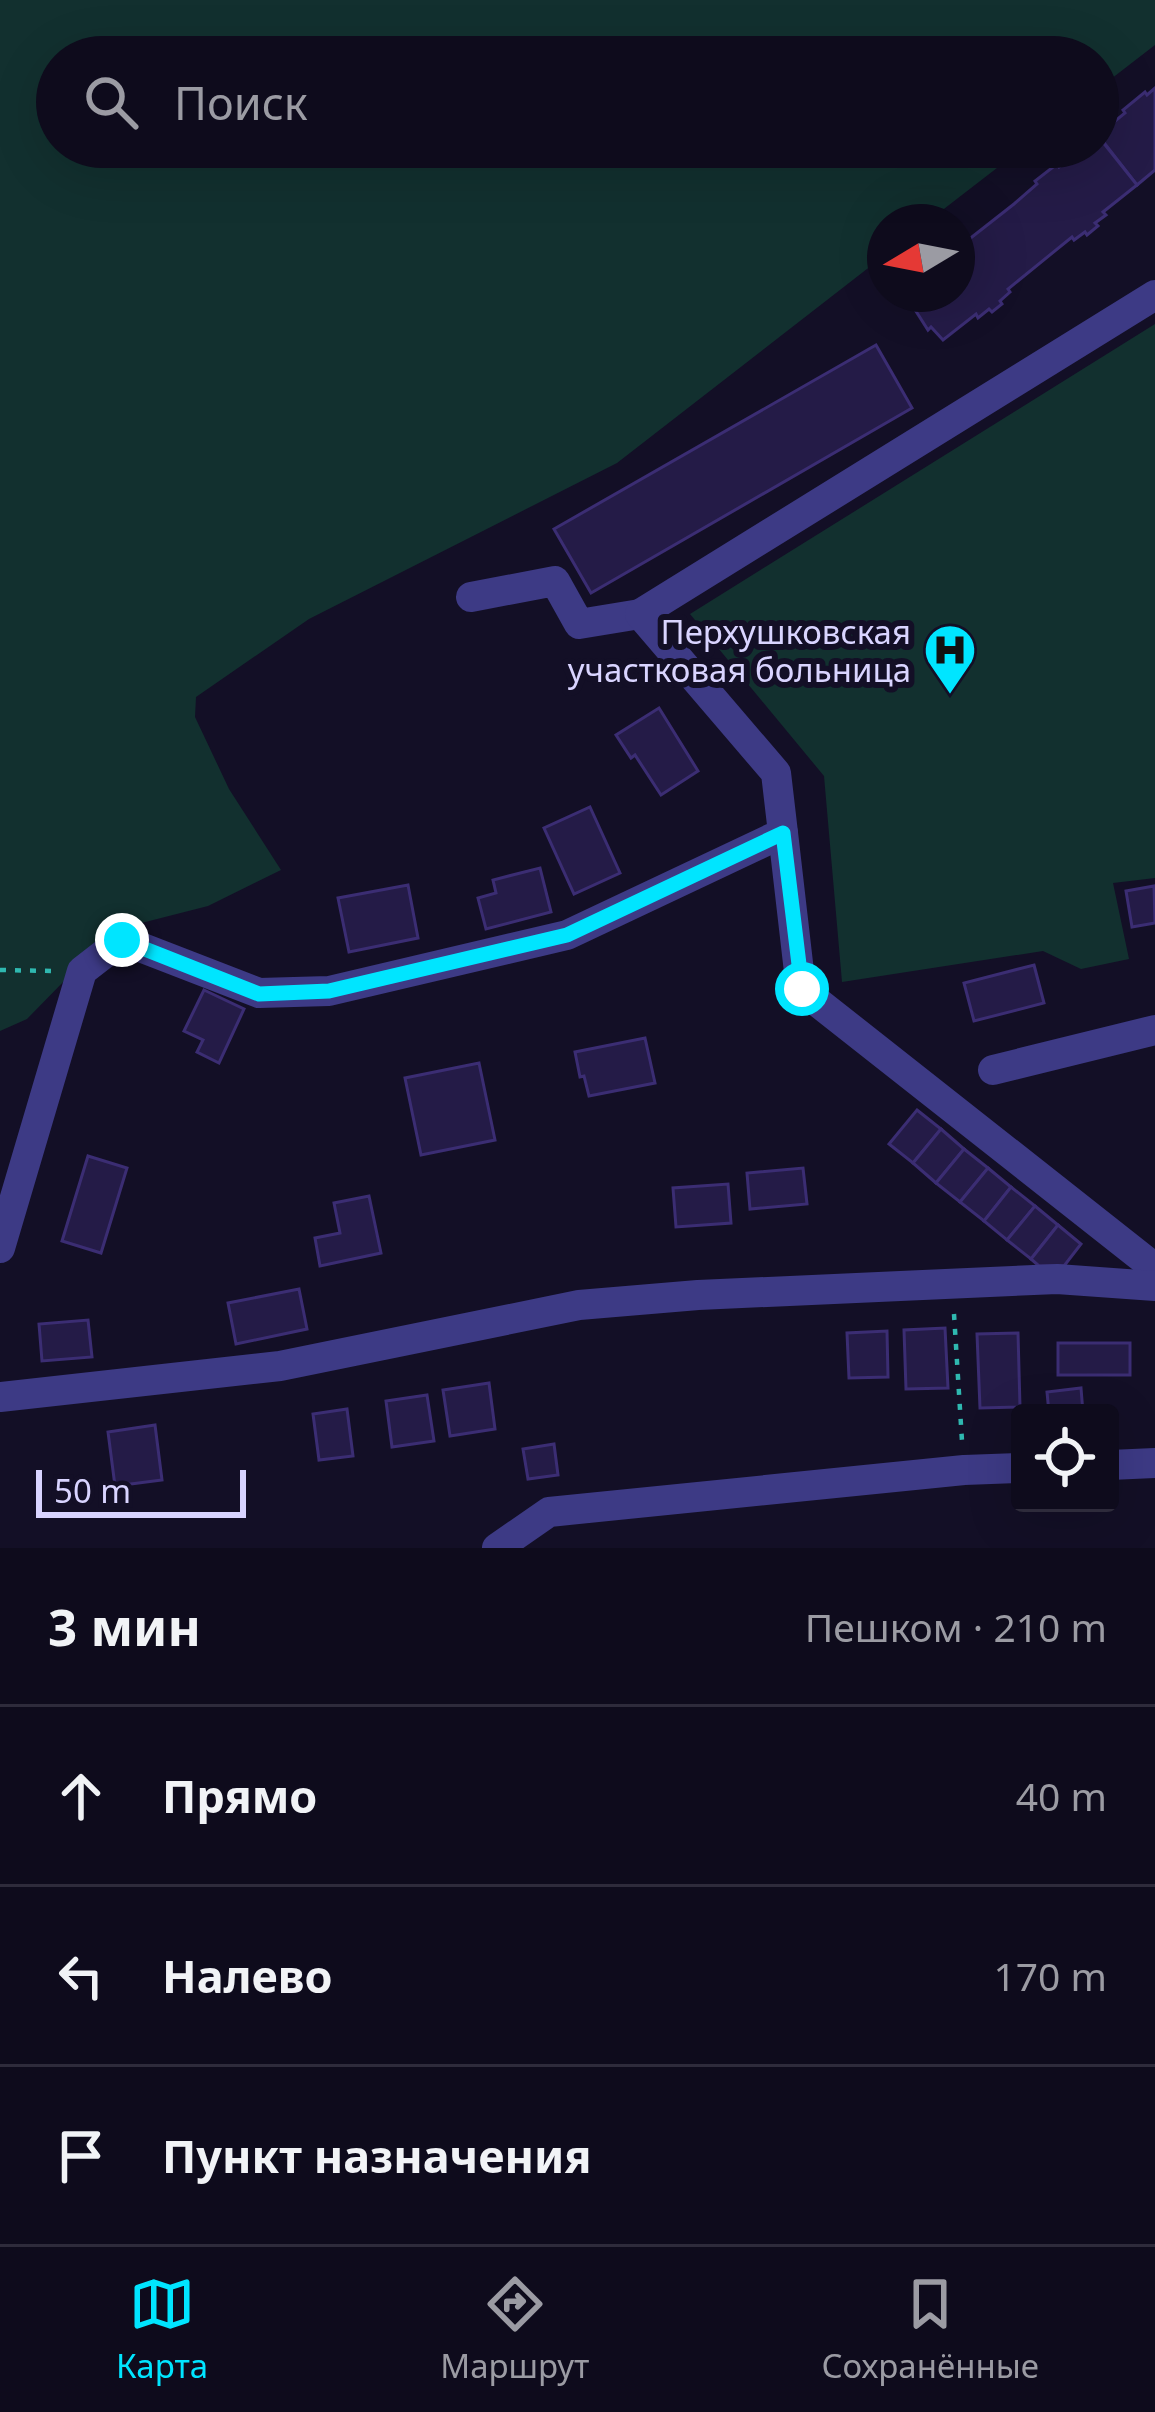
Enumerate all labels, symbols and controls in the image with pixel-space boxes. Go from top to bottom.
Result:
search box [36,36,1119,168]
icon: search [78,69,144,135]
text: Поиск [174,72,308,133]
north arrow [867,204,975,312]
place label: Перхушковская участковая больница [568,609,911,692]
hospital icon: Перхушковская участковая больница [922,622,978,696]
route end [95,913,149,967]
route start [775,962,829,1016]
map controls [1011,1404,1119,1512]
button: locate [1011,1404,1119,1512]
scale bar [36,1464,246,1517]
text: 50 m [54,1468,131,1513]
text: 3 мин [48,1591,201,1661]
text: Пешком · 210 m [805,1600,1107,1653]
icon: ahead [48,1763,114,1829]
text: Прямо [162,1765,317,1826]
text: 40 m [1016,1769,1107,1822]
icon: left [48,1943,114,2009]
text: Налево [162,1945,333,2006]
text: 170 m [993,1949,1107,2002]
icon: arrive [48,2123,114,2189]
text: Пункт назначения [162,2125,592,2186]
tab: Карта [116,2271,208,2388]
tab: Маршрут [440,2271,589,2388]
tab: Сохранённые [821,2271,1039,2388]

